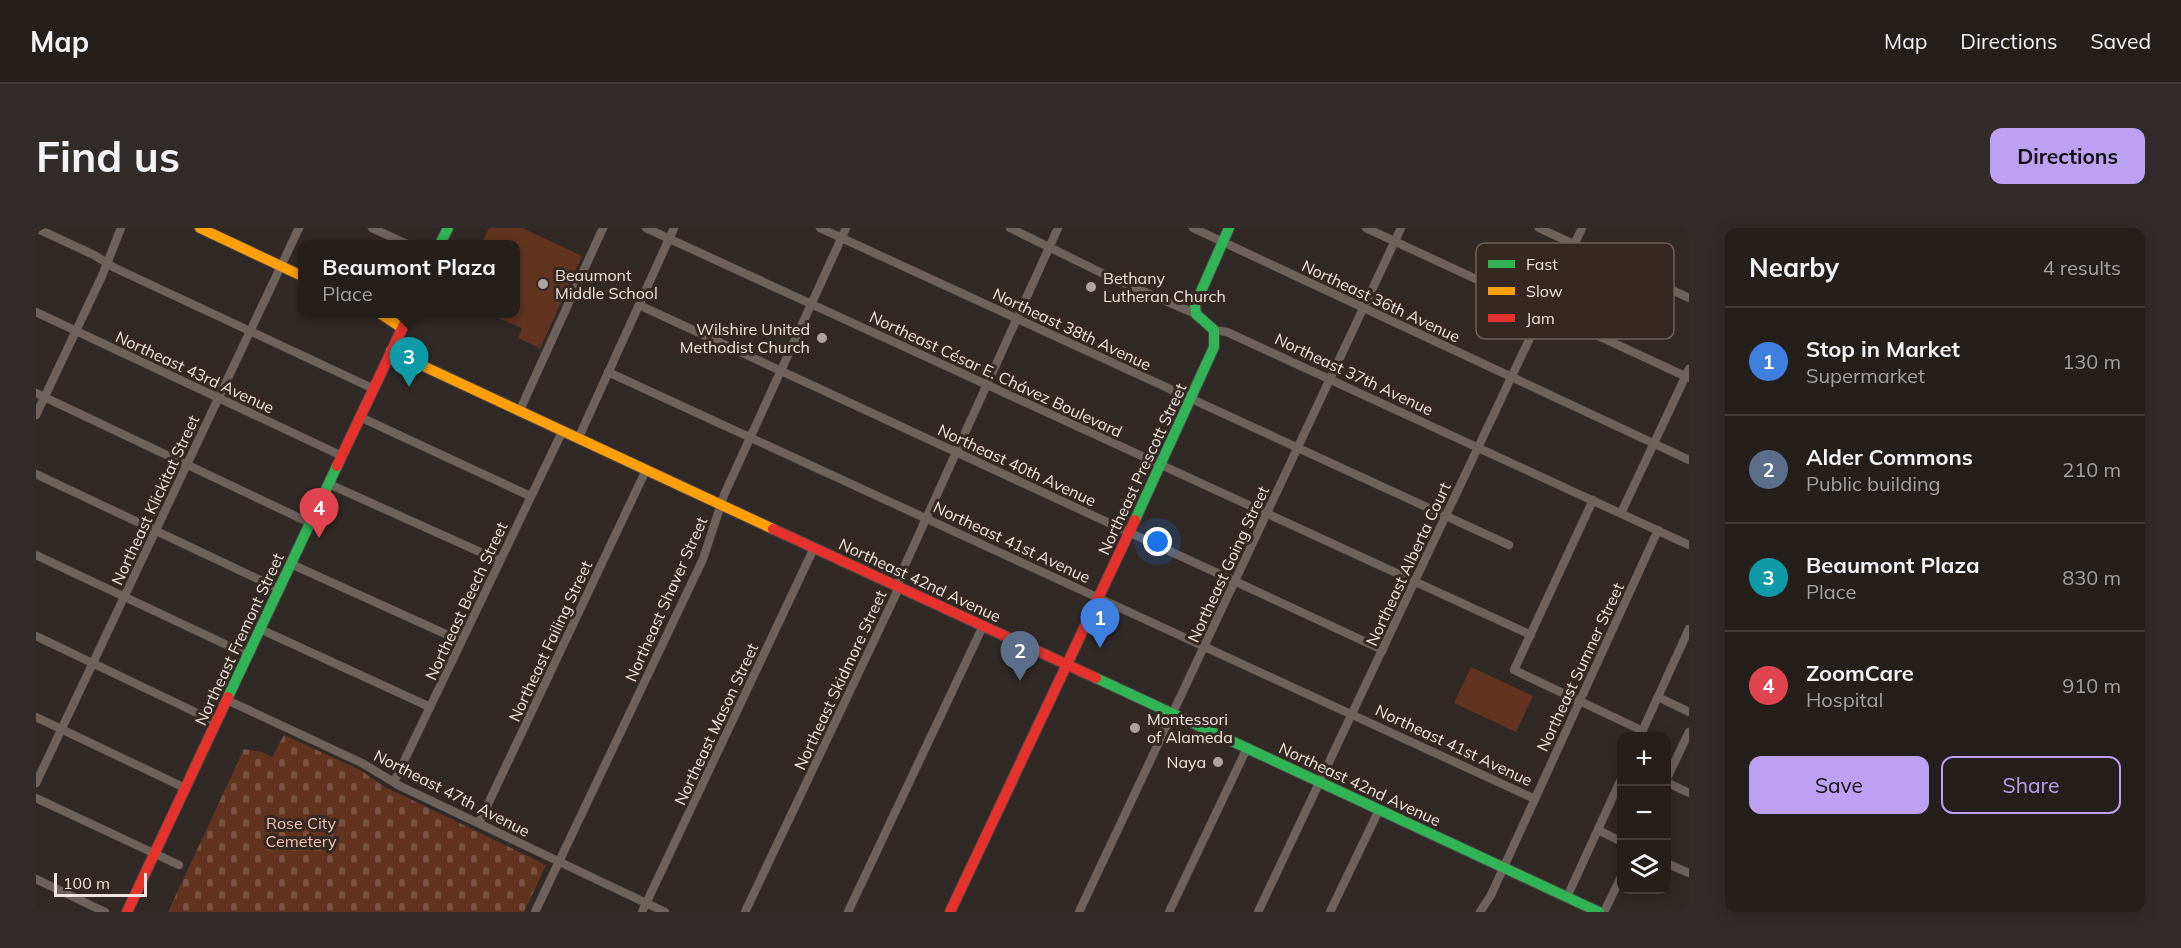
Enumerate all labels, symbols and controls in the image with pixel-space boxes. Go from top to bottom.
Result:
text: Map [30,24,89,59]
text: Map [1884,28,1927,54]
text: Directions [1960,28,2057,54]
text: Saved [2090,28,2151,54]
button: Directions [1990,128,2145,184]
text: Find us [36,130,180,183]
popup [298,240,520,318]
legend [1476,243,1674,339]
text: Nearby [1749,251,1839,284]
text: Beaumont Plaza [322,253,496,281]
text: Fast [1526,254,1558,274]
text: 4 results [2043,255,2121,280]
street label: Northeast 36th Avenue [1299,256,1463,346]
place label: Beaumont Middle School [555,265,658,303]
place label: Bethany Lutheran Church [1103,268,1226,306]
marker: Beaumont Middle School [536,277,550,291]
marker: Bethany Lutheran Church [1084,280,1098,294]
text: Place [322,281,373,306]
text: Slow [1526,281,1563,301]
street label: Northeast 38th Avenue [990,284,1154,374]
street label: Northeast César E. Chávez Boulevard [866,306,1126,442]
text: Jam [1526,308,1555,328]
place label: Wilshire United Methodist Church [680,319,810,357]
street label: Northeast 43rd Avenue [113,326,277,418]
street label: Northeast 37th Avenue [1272,329,1436,419]
marker: Wilshire United Methodist Church [815,331,829,345]
text: Stop in Market [1806,335,1960,363]
pin: 3 [390,338,428,387]
text: 1 [1763,349,1775,374]
text: 130 m [2062,349,2121,374]
text: Supermarket [1806,363,1925,388]
street label: Northeast Prescott Street [1093,380,1191,558]
street label: Northeast Klickitat Street [107,411,203,588]
street label: Northeast 40th Avenue [935,420,1099,510]
text: Alder Commons [1806,443,1973,471]
text: 2 [1763,457,1775,482]
text: 210 m [2062,457,2121,482]
text: Public building [1806,471,1941,496]
street label: Northeast Alberta Court [1361,479,1455,649]
street label: Northeast Going Street [1183,482,1273,645]
pin: 4 [300,488,338,538]
street label: Northeast 41st Avenue [930,497,1094,587]
street label: Northeast Shaver Street [621,513,712,685]
street label: Northeast Beech Street [421,518,512,683]
your location [1143,527,1172,556]
street label: Northeast 42nd Avenue [836,534,1004,626]
street label: Northeast Fremont Street [190,549,288,728]
text: Beaumont Plaza [1806,551,1980,579]
street label: Northeast Failing Street [504,557,596,725]
text: 3 [1763,565,1775,590]
text: 830 m [2062,565,2121,590]
street label: Northeast Sumner Street [1532,579,1628,755]
text: Place [1806,579,1856,604]
street label: Northeast Skidmore Street [790,587,891,773]
pin: 1 [1080,598,1120,648]
pin: 2 [1000,632,1040,681]
street label: Northeast Mason Street [670,639,763,808]
text: ZoomCare [1806,659,1914,687]
text: 4 [1763,673,1775,698]
text: 910 m [2062,673,2121,698]
text: Hospital [1806,687,1883,712]
street label: Northeast 41st Avenue [1372,700,1536,790]
place label: Montessori of Alameda [1147,709,1233,747]
marker: Montessori of Alameda [1128,721,1142,735]
map controls [1617,732,1671,894]
button: + [1617,732,1671,786]
street label: Northeast 42nd Avenue [1276,738,1444,830]
street label: Northeast 47th Avenue [371,745,533,841]
place label: Naya [1167,752,1206,772]
marker: Naya [1211,755,1225,769]
button: Save [1749,756,1929,814]
button: Share [1941,756,2121,814]
button: − [1617,786,1671,840]
park label: Rose City Cemetery [266,813,337,851]
button: layers [1617,840,1671,894]
scale bar [54,870,147,898]
text: 100 m [63,873,110,893]

